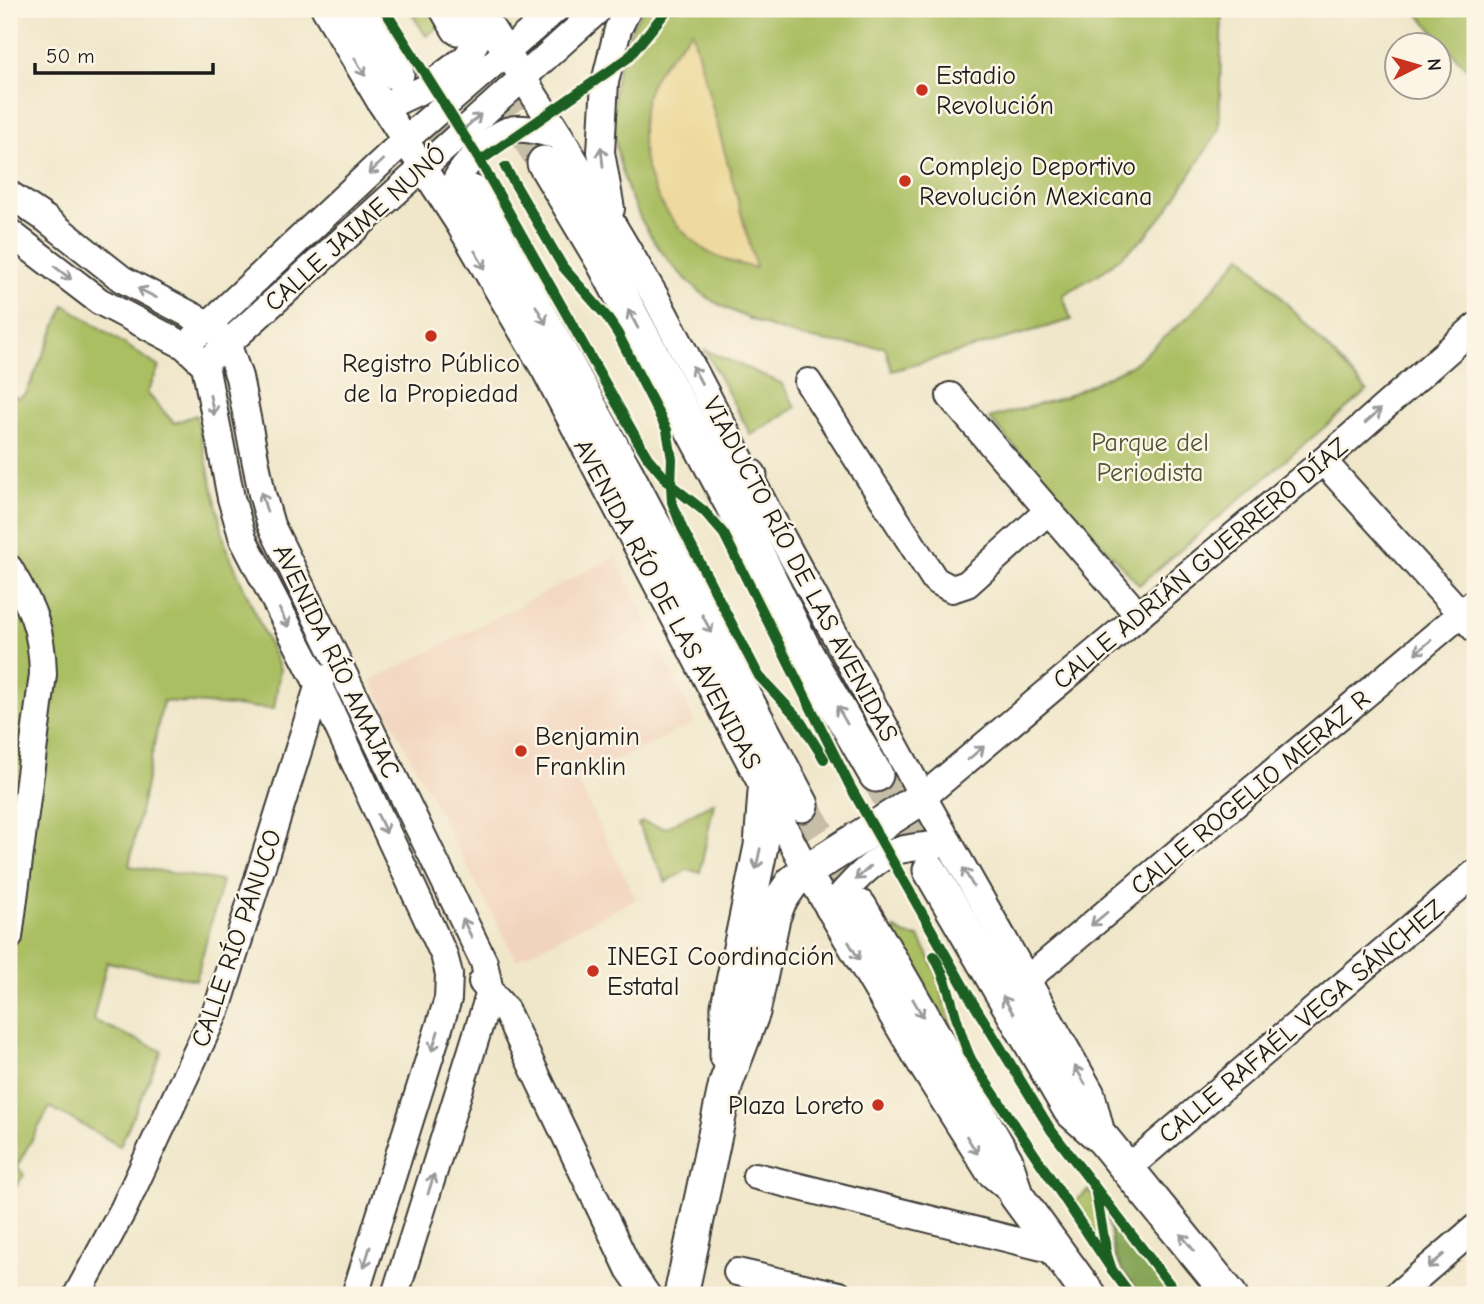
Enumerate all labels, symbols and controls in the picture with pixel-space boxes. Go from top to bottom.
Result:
scale bar [35,32,214,76]
north arrow [1382,32,1452,102]
text: 50 m [46,44,95,68]
one-way arrow [353,57,367,77]
text: N [1422,57,1445,72]
place label: Estadio Revolución [936,61,1054,121]
marker: Estadio Revolución [914,82,930,98]
one-way arrow [464,113,482,129]
street label: CALLE JAIME NUNÓ [258,139,453,318]
one-way arrow [596,146,609,169]
place label: Complejo Deportivo Revolución Mexicana [919,152,1152,212]
one-way arrow [368,158,385,175]
marker: Complejo Deportivo Revolución Mexicana [897,173,913,189]
one-way arrow [473,250,487,270]
one-way arrow [54,265,72,281]
one-way arrow [137,285,158,299]
one-way arrow [534,305,548,325]
one-way arrow [626,309,640,330]
marker: Registro Público de la Propiedad [423,328,439,344]
place label: Registro Público de la Propiedad [342,349,520,409]
one-way arrow [690,365,703,386]
street label: VIADUCTO RÍO DE LAS AVENIDAS [696,392,905,747]
one-way arrow [206,393,219,416]
one-way arrow [1364,408,1382,424]
park label: Parque del Periodista [1091,428,1209,488]
street label: CALLE ADRIÁN GUERRERO DÍAZ [1047,431,1354,696]
street label: AVENIDA RÍO DE LAS AVENIDAS [567,434,768,775]
one-way arrow [257,491,270,513]
street label: AVENIDA RÍO AMAJAC [266,539,407,783]
one-way arrow [278,607,292,628]
one-way arrow [700,613,714,633]
one-way arrow [1415,639,1433,654]
street label: CALLE ROGELIO MERAZ R [1125,684,1376,902]
one-way arrow [835,706,849,726]
place label: Benjamin Franklin [535,722,640,782]
marker: Benjamin Franklin [513,743,529,759]
one-way arrow [966,746,984,761]
one-way arrow [376,813,389,834]
street label: CALLE RÍO PÁNUCO [185,825,288,1051]
one-way arrow [751,847,765,870]
one-way arrow [855,865,873,881]
one-way arrow [961,868,975,888]
street label: CALLE RAFAÉL VEGA SÁNCHEZ [1152,893,1450,1150]
one-way arrow [1090,911,1108,927]
one-way arrow [460,918,474,939]
one-way arrow [847,940,861,960]
place label: INEGI Coordinación Estatal [607,942,834,1002]
marker: INEGI Coordinación Estatal [585,963,601,979]
one-way arrow [1000,995,1014,1015]
one-way arrow [911,998,925,1018]
one-way arrow [428,1029,440,1051]
one-way arrow [1073,1065,1086,1086]
place label: Plaza Loreto [728,1091,864,1121]
marker: Plaza Loreto [870,1097,886,1113]
one-way arrow [965,1135,980,1154]
one-way arrow [426,1173,439,1195]
one-way arrow [1179,1234,1195,1252]
one-way arrow [359,1246,372,1268]
one-way arrow [1428,1253,1445,1270]

